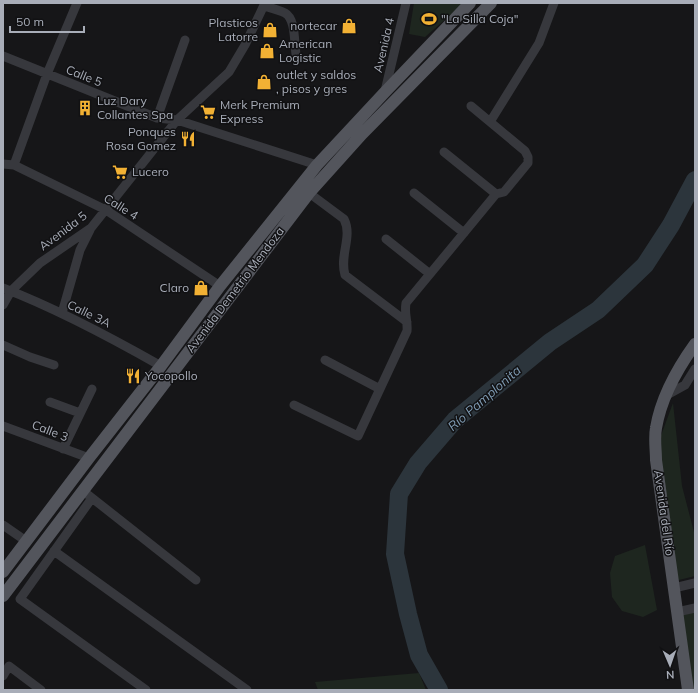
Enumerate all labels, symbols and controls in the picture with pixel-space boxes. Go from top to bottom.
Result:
scale bar [10,8,84,34]
sports icon: "La Silla Coja" [420,10,438,28]
place label: "La Silla Coja" [441,11,518,26]
text: 50 m [16,14,44,29]
place label: Plasticos Latorre [209,15,258,44]
street label: Avenida 4 [370,16,397,74]
shop icon: nortecar [340,17,358,35]
place label: nortecar [290,18,338,33]
shop icon: Plasticos Latorre [261,21,279,39]
place label: American Logistic [279,36,332,65]
shop icon: American Logistic [258,42,276,60]
street label: Calle 5 [64,62,105,90]
place label: outlet y saldos , pisos y gres [276,67,356,96]
shop icon: outlet y saldos , pisos y gres [255,73,273,91]
place label: Luz Dary Collantes Spa [97,93,173,122]
place label: Merk Premium Express [220,97,300,126]
building icon: Luz Dary Collantes Spa [76,99,94,117]
supermarket icon: Merk Premium Express [199,103,217,121]
place label: Ponques Rosa Gomez [106,124,176,153]
restaurant icon: Ponques Rosa Gomez [179,130,197,148]
supermarket icon: Lucero [111,163,129,181]
place label: Lucero [132,164,169,179]
street label: Calle 4 [101,190,141,223]
street label: Avenida 5 [36,208,90,253]
street label: Avenida Demetrio Mendoza [182,224,287,356]
shop icon: Claro [192,279,210,297]
place label: Claro [160,280,189,295]
street label: Calle 3A [65,297,114,331]
water label: Río Pamplonita [444,362,524,434]
restaurant icon: Yocopollo [124,367,142,385]
place label: Yocopollo [144,368,198,383]
street label: Calle 3 [30,417,71,444]
street label: Avenida del Río [651,469,678,557]
north arrow [650,645,690,685]
text: N [666,668,675,682]

